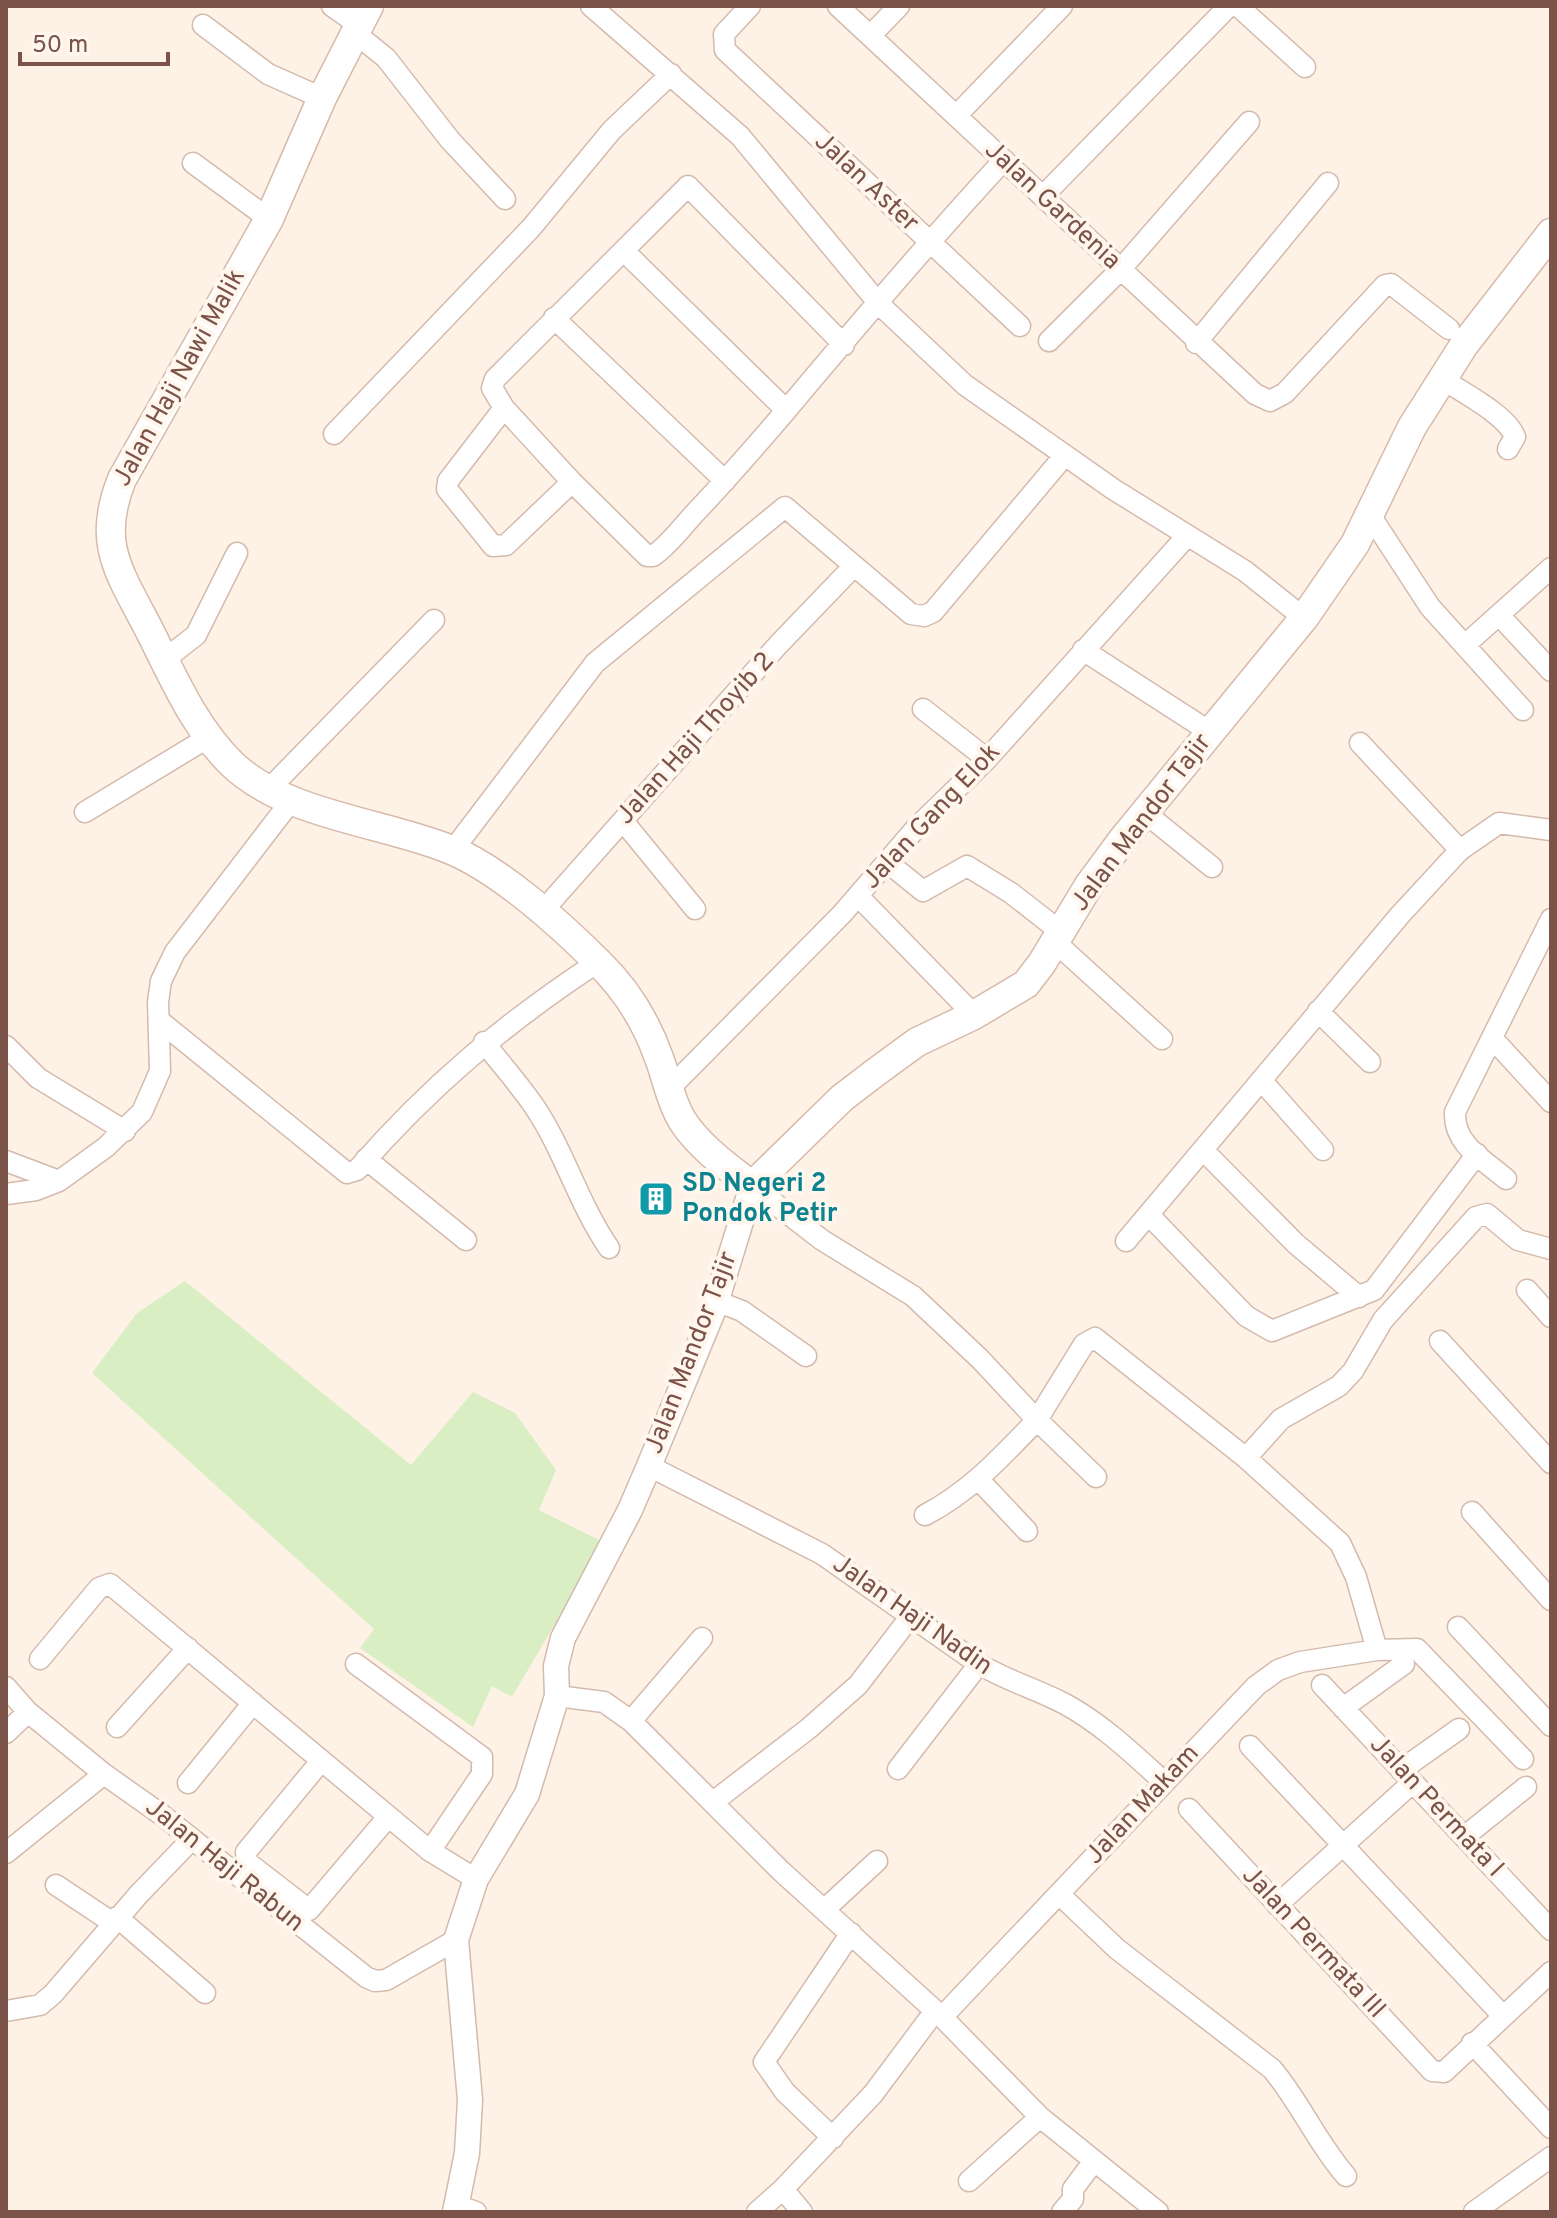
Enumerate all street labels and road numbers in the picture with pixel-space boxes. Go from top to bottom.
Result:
street label: Jalan Aster [807,126,925,240]
street label: Jalan Gardenia [977,134,1127,278]
street label: Jalan Haji Nawi Malik [106,263,254,493]
street label: Jalan Haji Thoyib 2 [610,646,782,832]
street label: Jalan Mandor Tajir [1064,728,1220,918]
street label: Jalan Gang Elok [856,737,1008,897]
street label: Jalan Mandor Tajir [638,1247,746,1459]
street label: Jalan Haji Nadin [825,1549,999,1683]
street label: Jalan Permata I [1362,1729,1510,1885]
street label: Jalan Makam [1079,1738,1207,1872]
street label: Jalan Haji Rabun [138,1792,310,1940]
street label: Jalan Permata III [1234,1860,1392,2026]

